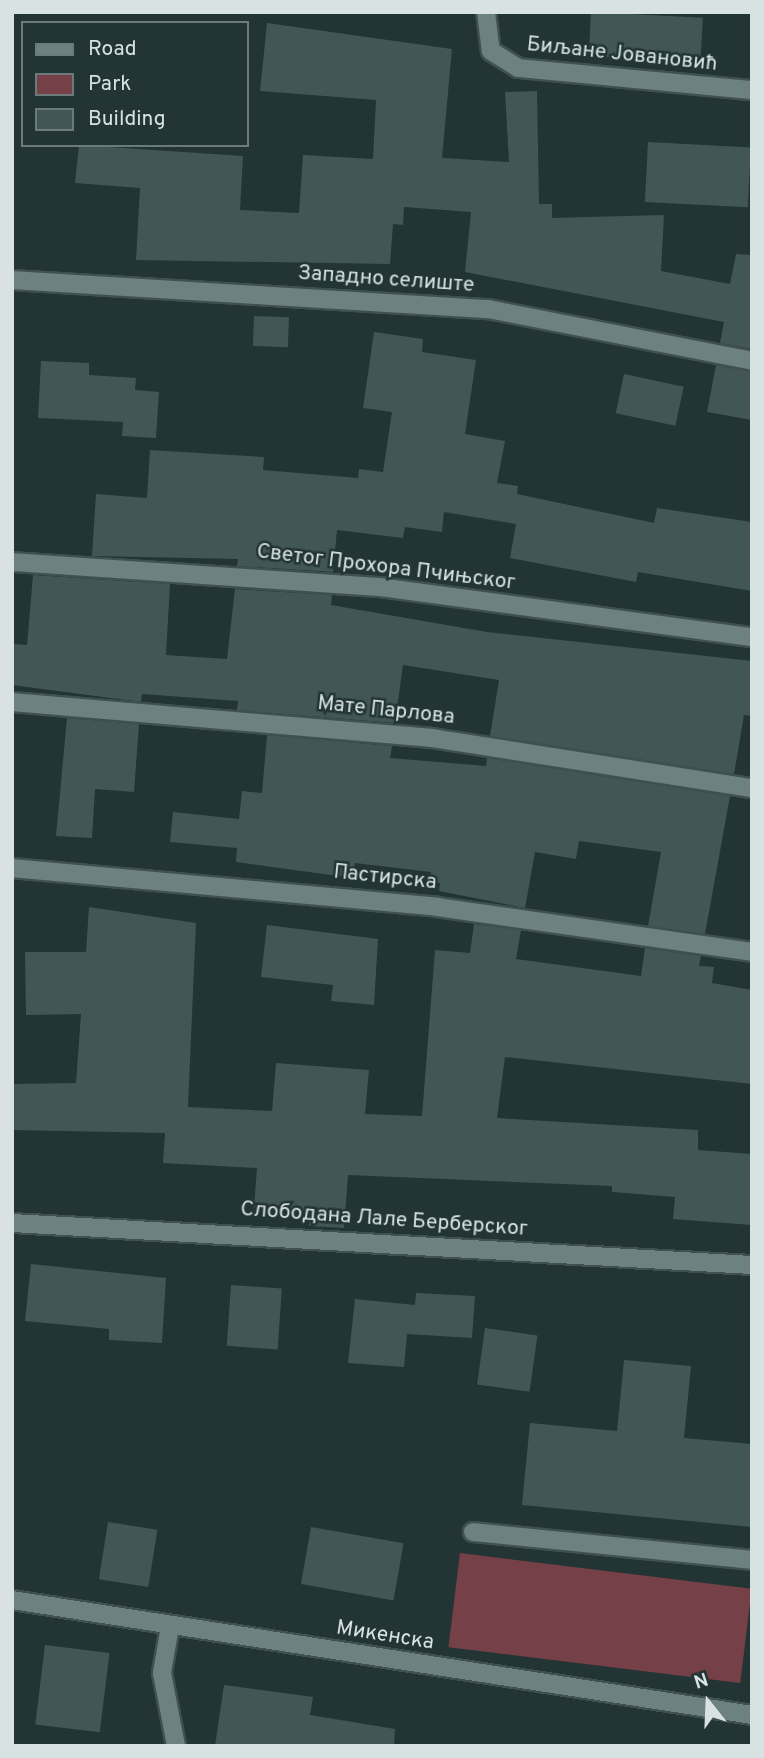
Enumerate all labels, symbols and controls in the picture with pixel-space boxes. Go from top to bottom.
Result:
legend [21,21,248,147]
street label: Биљане Јовановић [525,32,719,78]
text: Road [88,36,137,63]
text: Park [88,71,131,98]
text: Building [88,106,166,133]
street label: Западно селиште [297,261,475,299]
street label: Светог Прохора Пчињског [255,540,517,596]
street label: Мате Парлова [316,691,456,731]
street label: Пастирска [332,860,438,896]
street label: Слободана Лале Берберског [240,1197,528,1243]
street label: Микенска [334,1616,436,1656]
north arrow [673,1667,743,1737]
text: N [691,1669,712,1696]

